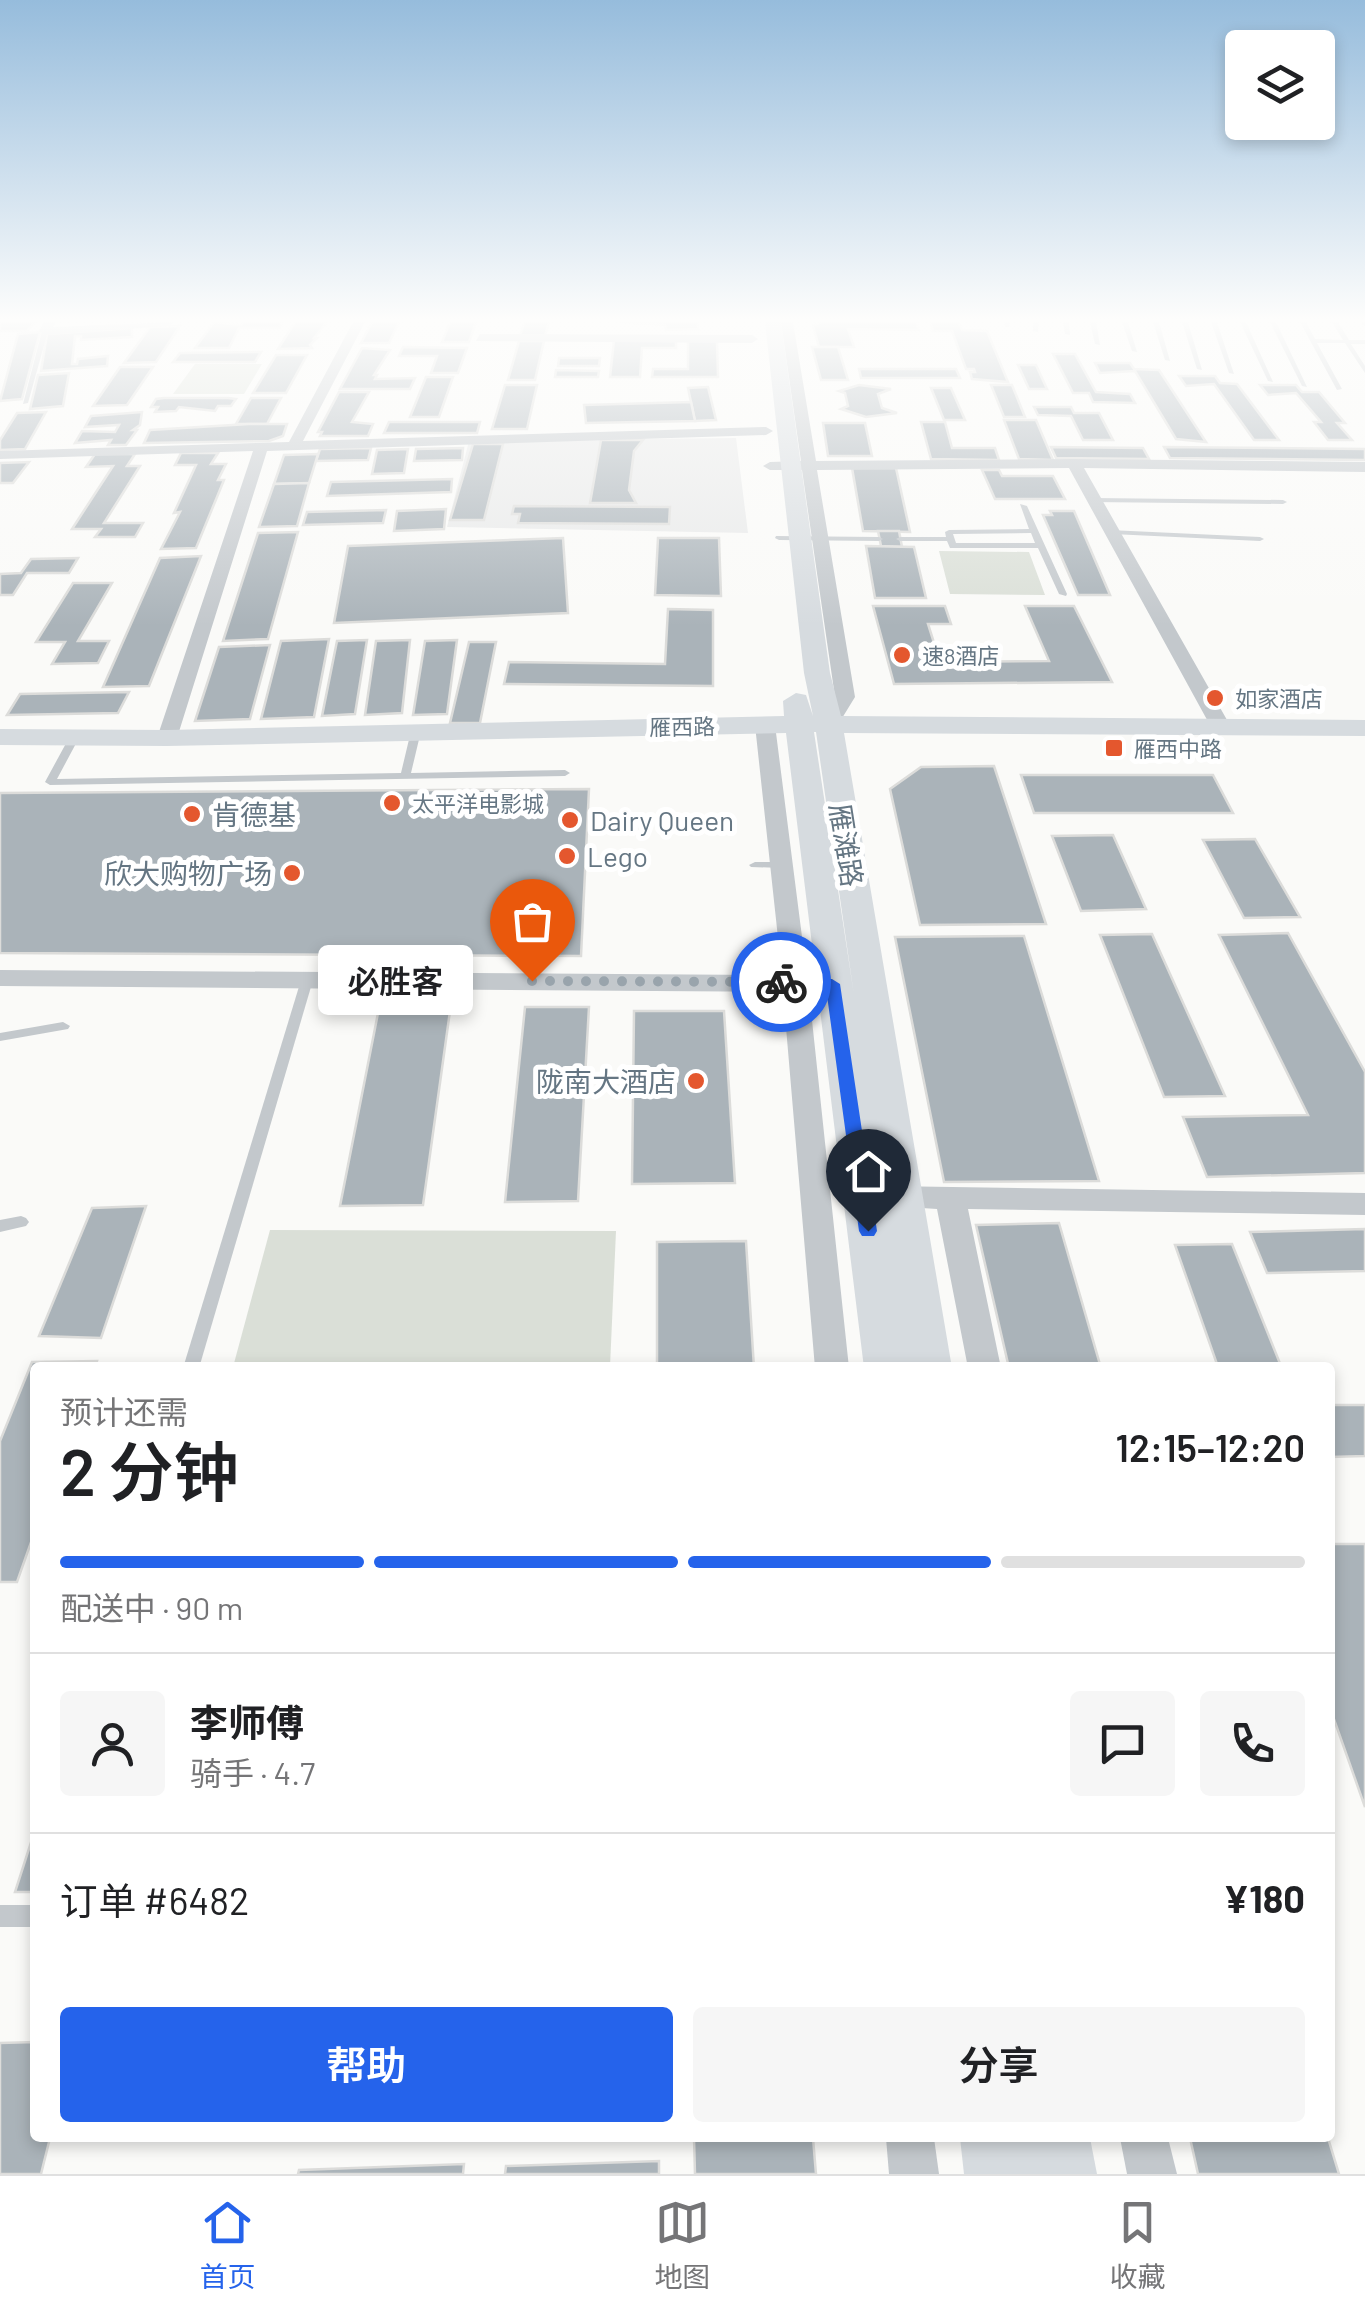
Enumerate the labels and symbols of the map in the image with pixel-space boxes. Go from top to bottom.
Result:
place label: 速8酒店 [922,642,999,668]
marker: 速8酒店 [891,644,913,666]
place label: 如家酒店 [1235,685,1323,711]
marker: 如家酒店 [1204,687,1226,709]
street label: 雁西路 [649,712,715,740]
place label: 雁西中路 [1134,735,1222,761]
marker: 雁西中路 [1103,737,1125,759]
place label: 太平洋电影城 [412,790,544,816]
marker: 太平洋电影城 [381,792,403,814]
place label: 肯德基 [212,797,296,831]
street label: 雁滩路 [824,801,870,889]
marker: 肯德基 [181,803,203,825]
place label: Dairy Queen [590,803,734,837]
marker: Dairy Queen [559,809,581,831]
place label: Lego [587,839,648,873]
marker: Lego [556,845,578,867]
place label: 欣大购物广场 [104,856,272,890]
marker: 欣大购物广场 [281,862,303,884]
pin [490,879,575,982]
courier [731,932,831,1032]
callout: 必胜客 [317,946,472,1016]
place label: 陇南大酒店 [536,1064,676,1098]
marker: 陇南大酒店 [685,1070,707,1092]
pin [826,1129,911,1232]

